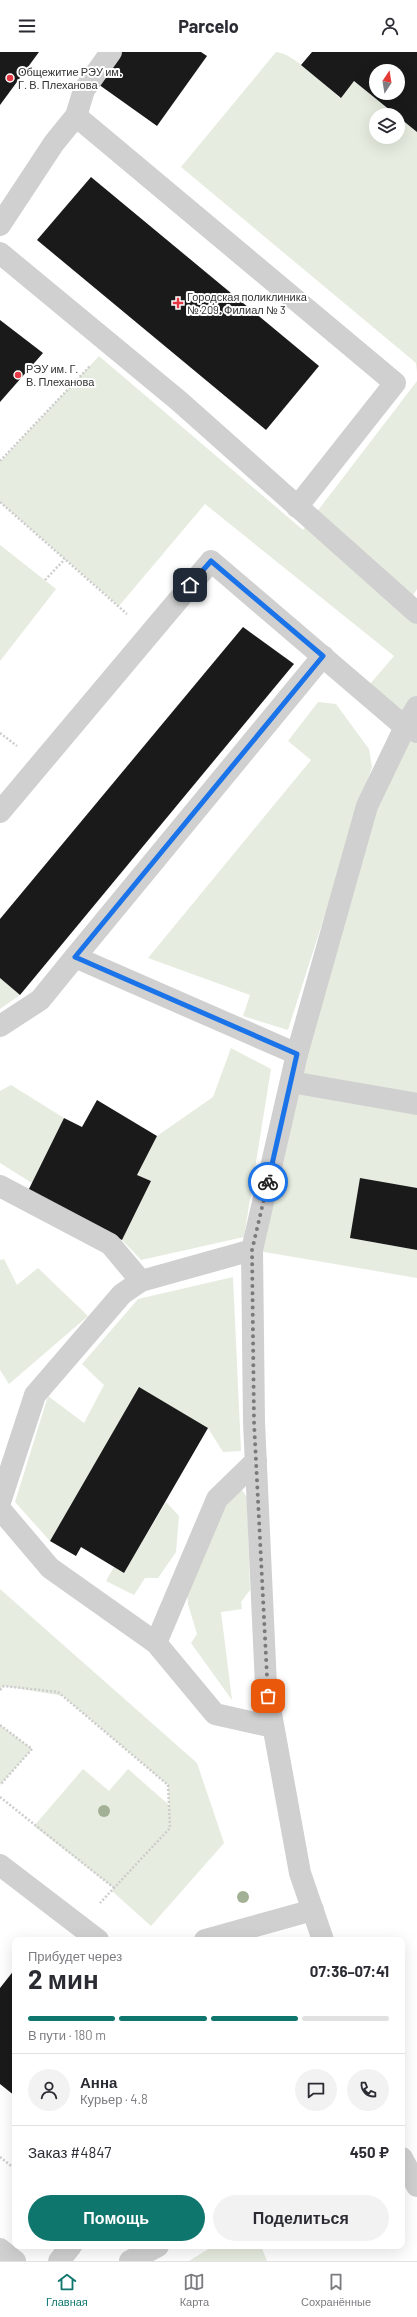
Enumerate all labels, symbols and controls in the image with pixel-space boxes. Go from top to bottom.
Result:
icon: menu [16,15,38,37]
text: Parcelo [178,15,239,37]
icon: person [379,15,401,37]
north arrow [369,64,405,100]
map controls [369,64,405,144]
place label: Общежитие РЭУ им. Г. В. Плеханова [18,65,122,91]
marker: Общежитие РЭУ им. Г. В. Плеханова [5,73,15,83]
button: layers [369,108,405,144]
place label: Городская поликлиника № 209. Филиал № 3 [187,290,308,316]
marker: Городская поликлиника № 209. Филиал № 3 [172,297,184,309]
place label: РЭУ им. Г. В. Плеханова [26,362,95,388]
marker: РЭУ им. Г. В. Плеханова [13,370,23,380]
pin [173,568,207,602]
icon: home [179,574,201,596]
courier [248,1162,288,1202]
icon: bike [257,1171,279,1193]
pin [251,1679,285,1713]
icon: bag [257,1685,279,1707]
text: Прибудет через [28,1948,122,1964]
text: 07:36–07:41 [310,1962,389,1980]
text: 2 мин [28,1963,99,1994]
text: В пути · 180 m [28,2027,106,2043]
button: person [28,2069,70,2111]
button: chat [295,2069,337,2111]
button: phone [347,2069,389,2111]
text: Анна [80,2073,117,2091]
text: Курьер · 4.8 [80,2091,148,2107]
text: Заказ #4847 [28,2143,111,2161]
text: 450 ₽ [350,2143,389,2161]
button: Помощь [28,2195,205,2241]
button: Поделиться [213,2195,389,2241]
tab: Главная [46,2271,88,2308]
tab: Карта [180,2271,209,2308]
tab: Сохранённые [301,2271,371,2308]

